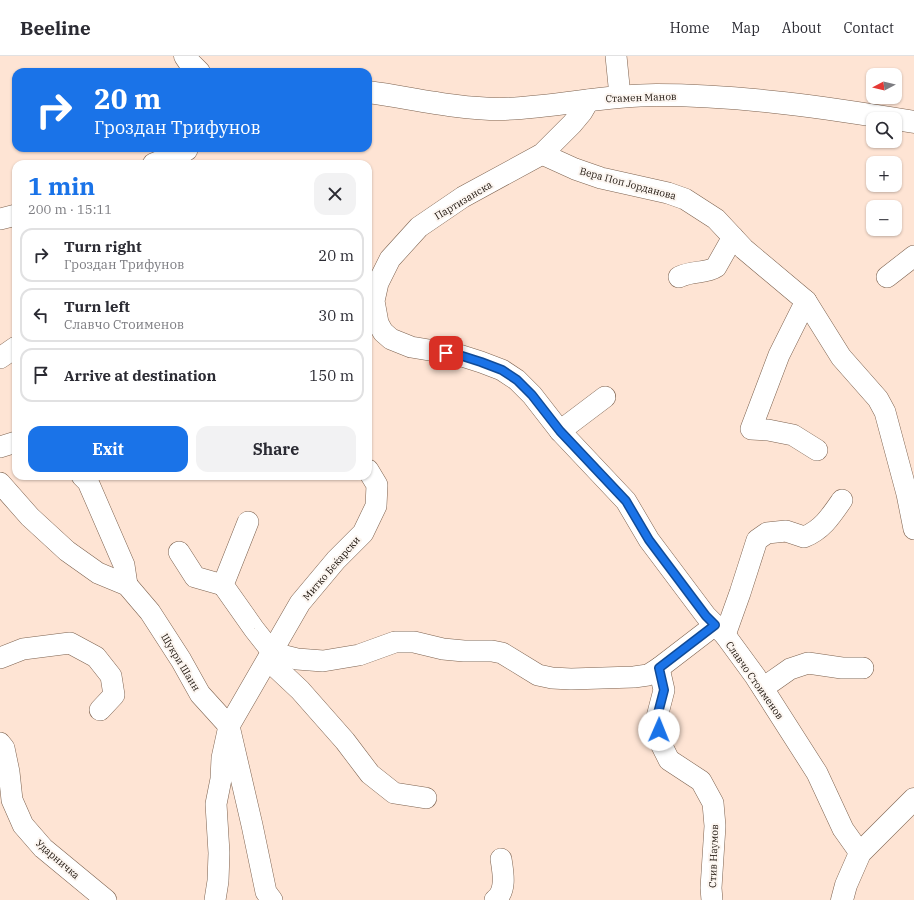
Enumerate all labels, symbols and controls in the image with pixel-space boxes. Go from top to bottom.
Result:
text: Beeline [20,16,91,40]
text: Home [670,19,709,37]
text: Map [731,19,760,37]
text: About [782,19,821,37]
text: Contact [843,19,894,37]
north arrow [866,68,902,104]
map controls [866,68,902,236]
text: 20 m [94,80,161,117]
icon: right [28,84,80,136]
street label: Стамен Манов [605,90,677,105]
button: search [866,112,902,148]
text: Гроздан Трифунов [94,116,261,139]
button: + [866,156,902,192]
street label: Вера Поп Јорданова [578,164,678,203]
text: 1 min [28,170,95,202]
button: close [314,173,356,215]
street label: Партизанска [432,178,495,223]
button: − [866,200,902,236]
text: 200 m · 15:11 [28,201,112,218]
text: Turn right [64,237,142,256]
icon: right [30,244,52,266]
text: 20 m [318,246,354,265]
text: Гроздан Трифунов [64,256,184,273]
text: Turn left [64,297,130,316]
icon: left [30,304,52,326]
text: 30 m [318,306,354,325]
text: Славчо Стоименов [64,316,184,333]
pin [429,336,463,370]
icon: arrive [435,342,457,364]
icon: arrive [30,364,52,386]
text: Arrive at destination [64,366,216,385]
text: 150 m [309,366,354,385]
button: Exit [28,426,188,472]
button: Share [196,426,356,472]
street label: Митко Беќарски [300,533,363,603]
street label: Шукри Шаин [158,631,203,694]
street label: Славчо Стоименов [723,639,787,722]
position arrow [638,709,680,751]
street label: Стив Наумов [706,824,721,888]
street label: Ударничка [33,837,83,882]

